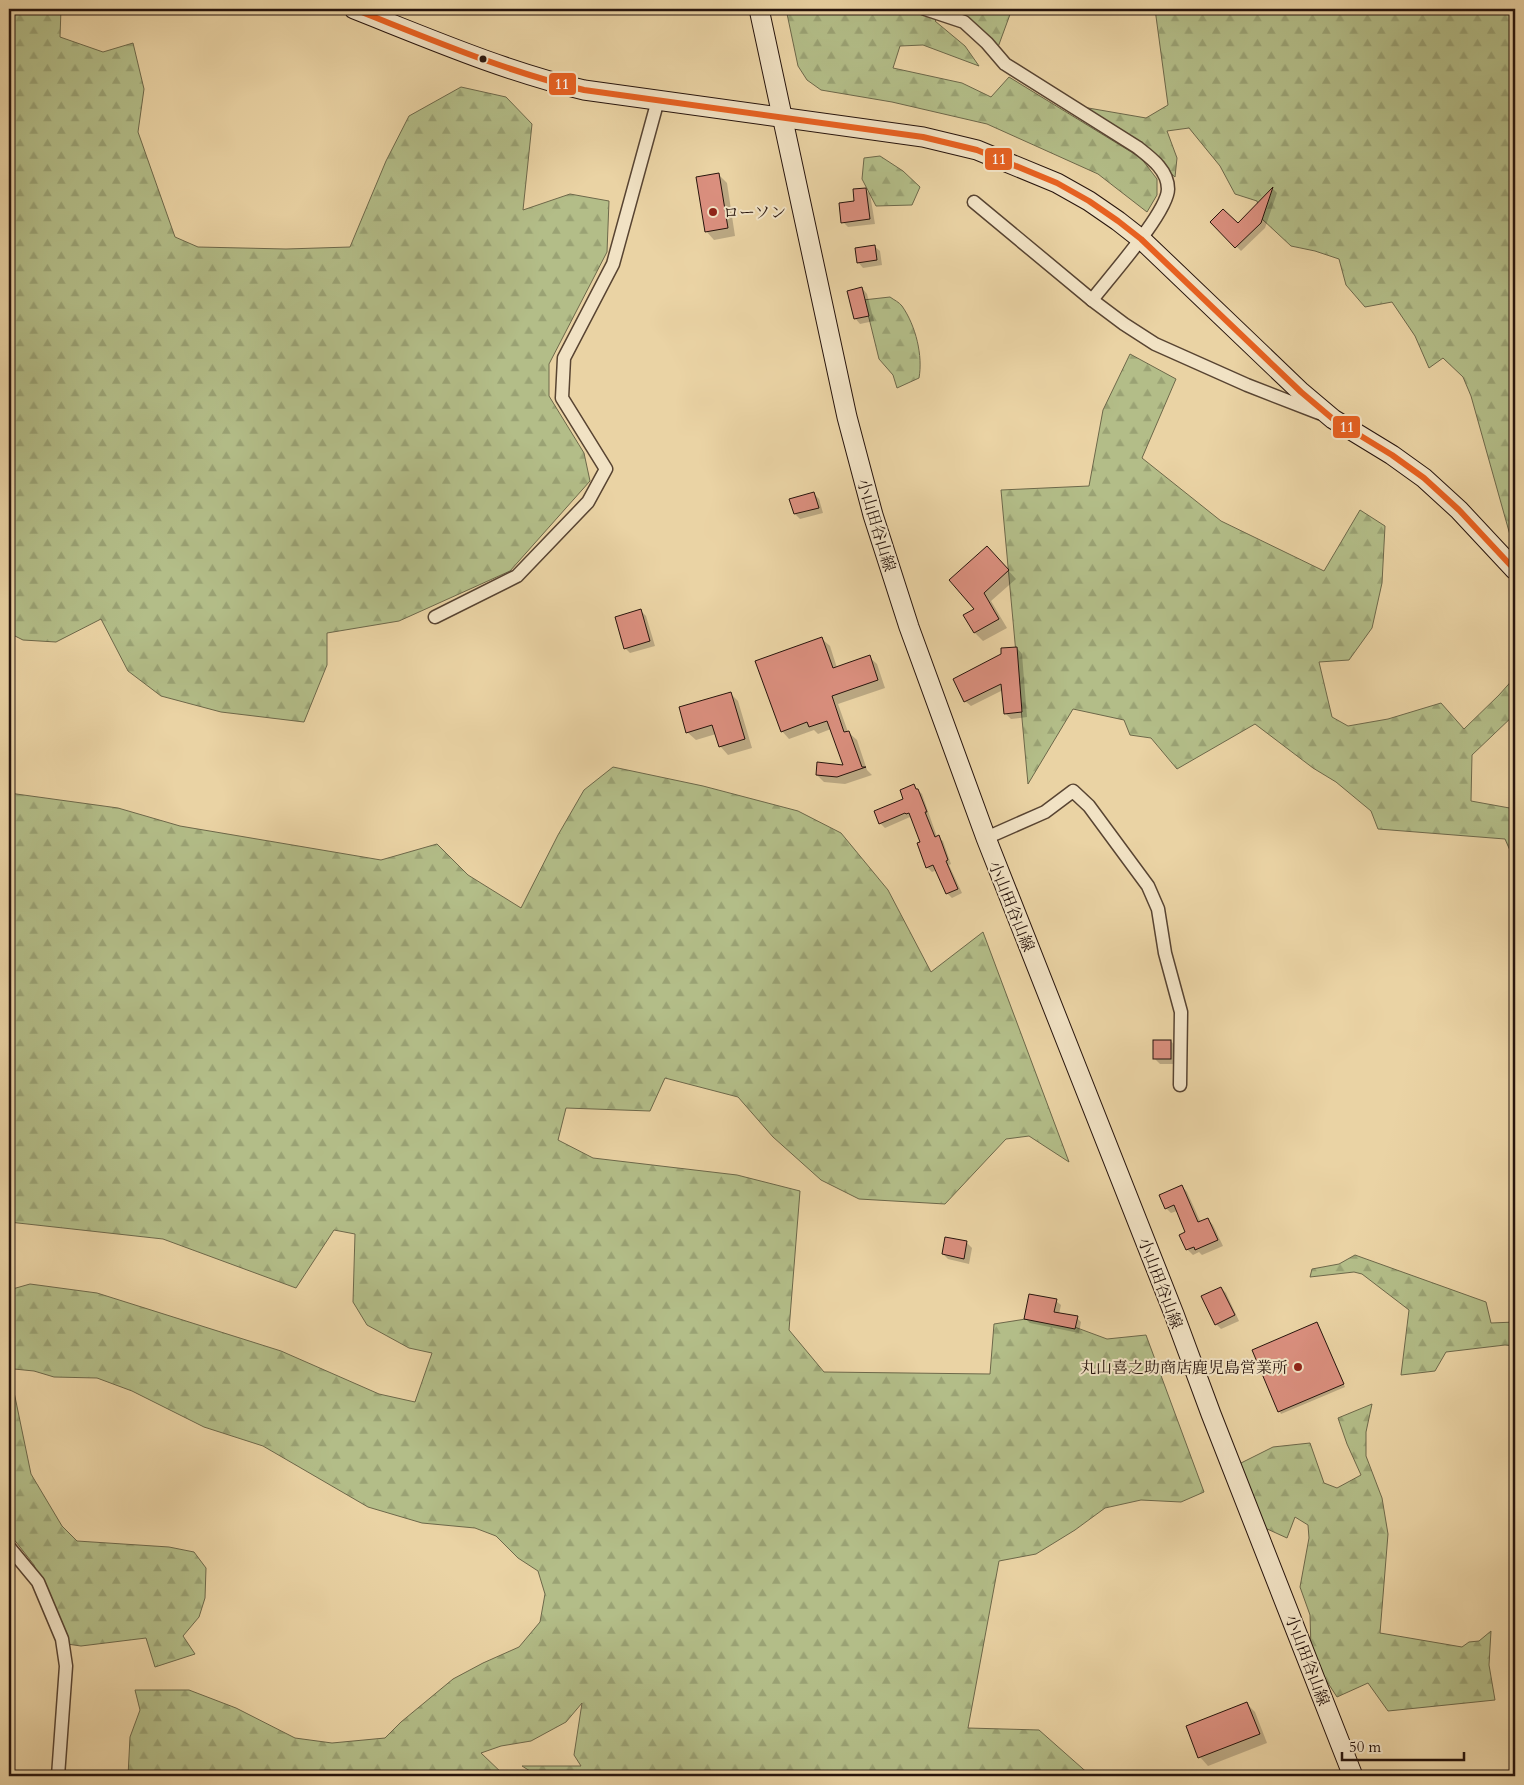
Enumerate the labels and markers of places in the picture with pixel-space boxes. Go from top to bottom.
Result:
unlabelled marker [478,54,488,64]
place label: ローソン [723,202,786,224]
marker: ローソン [707,206,719,218]
place label: 丸山喜之助商店鹿児島営業所 [1080,1357,1288,1379]
marker: 丸山喜之助商店鹿児島営業所 [1292,1361,1304,1373]

